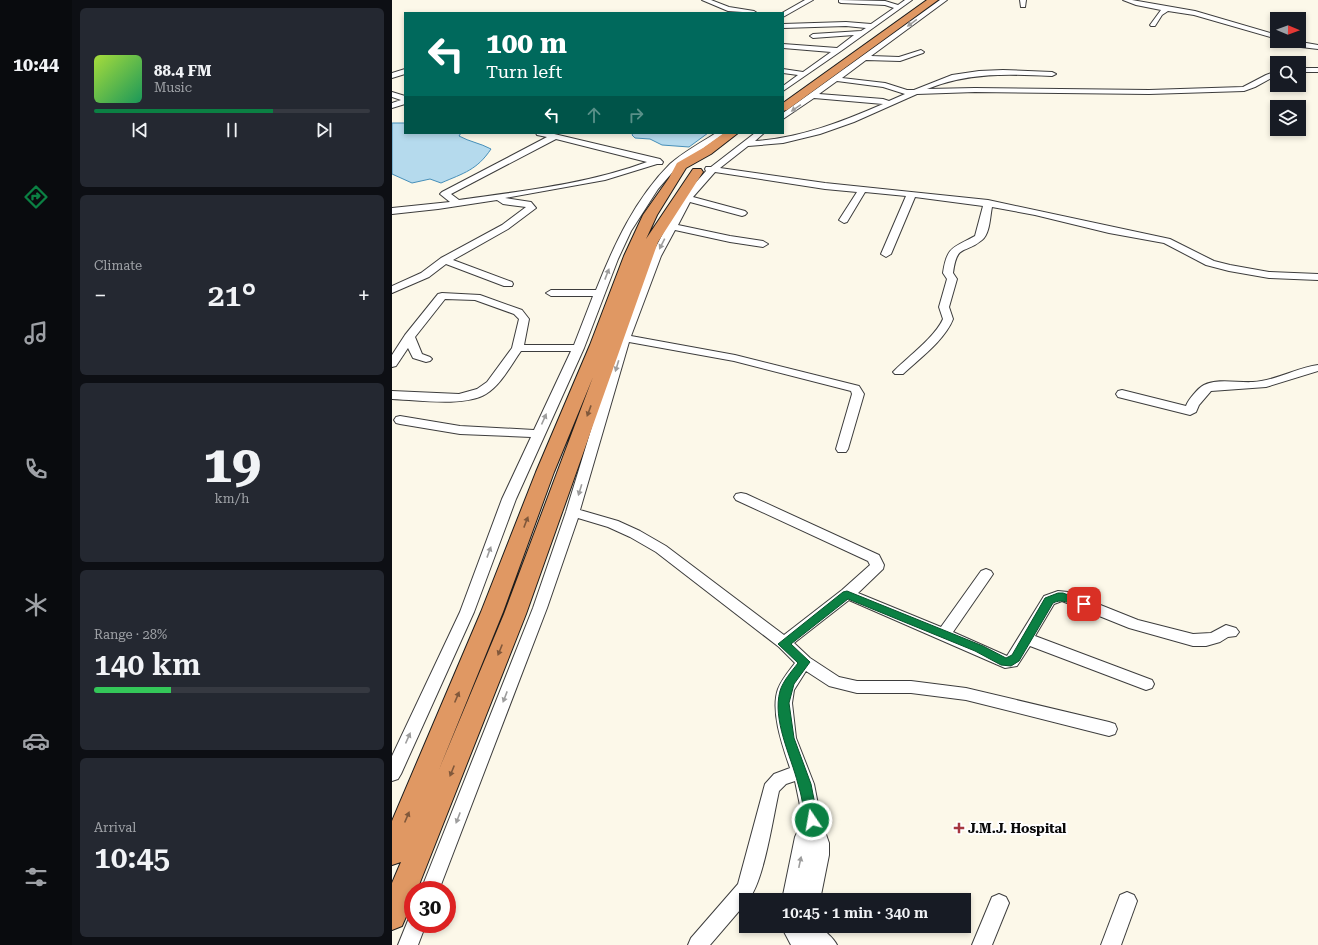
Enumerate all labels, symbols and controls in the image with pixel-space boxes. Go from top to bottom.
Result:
north arrow [1270,12,1306,48]
map controls [1270,12,1306,136]
one-way arrow [907,19,918,27]
text: 100 m [486,27,567,60]
icon: left [420,28,472,80]
text: 10:44 [13,54,59,75]
button: search [1270,56,1306,92]
text: Turn left [486,61,562,82]
text: 88.4 FM [154,62,211,80]
text: Music [154,80,192,95]
button: layers [1270,100,1306,136]
icon: left [541,104,563,126]
icon: ahead [583,104,605,126]
icon: right [625,104,647,126]
one-way arrow [791,104,801,112]
icon: previous [129,119,151,141]
icon: pause [221,119,243,141]
icon: next [313,119,335,141]
icon: directions [22,183,50,211]
one-way arrow [659,238,665,250]
text: Climate [94,258,142,273]
one-way arrow [604,268,610,280]
text: 21° [208,278,256,313]
text: − [94,283,106,308]
text: + [358,283,370,308]
icon: music [22,319,50,347]
one-way arrow [614,360,620,372]
one-way arrow [585,405,591,417]
one-way arrow [541,414,547,425]
text: 19 [203,434,261,495]
icon: phone [22,455,50,483]
one-way arrow [577,485,583,497]
text: km/h [215,491,249,506]
one-way arrow [523,515,529,527]
one-way arrow [487,546,493,558]
pin [1067,587,1101,621]
icon: climate [22,591,50,619]
icon: arrive [1073,593,1095,615]
text: Range · 28% [94,627,167,642]
one-way arrow [497,645,503,657]
text: 140 km [94,647,201,682]
one-way arrow [455,690,461,702]
one-way arrow [502,691,508,703]
icon: car [22,727,50,755]
one-way arrow [405,732,411,744]
one-way arrow [448,765,454,777]
position arrow [791,799,833,841]
one-way arrow [405,810,411,822]
one-way arrow [454,813,460,825]
text: Arrival [94,820,136,835]
place label: J.M.J. Hospital [968,821,1067,836]
marker: J.M.J. Hospital [953,822,965,834]
text: 10:45 [94,840,170,875]
one-way arrow [798,856,804,868]
icon: filters [22,863,50,891]
speed limit sign: 30 [404,881,456,933]
text: 10:45 · 1 min · 340 m [782,904,928,922]

